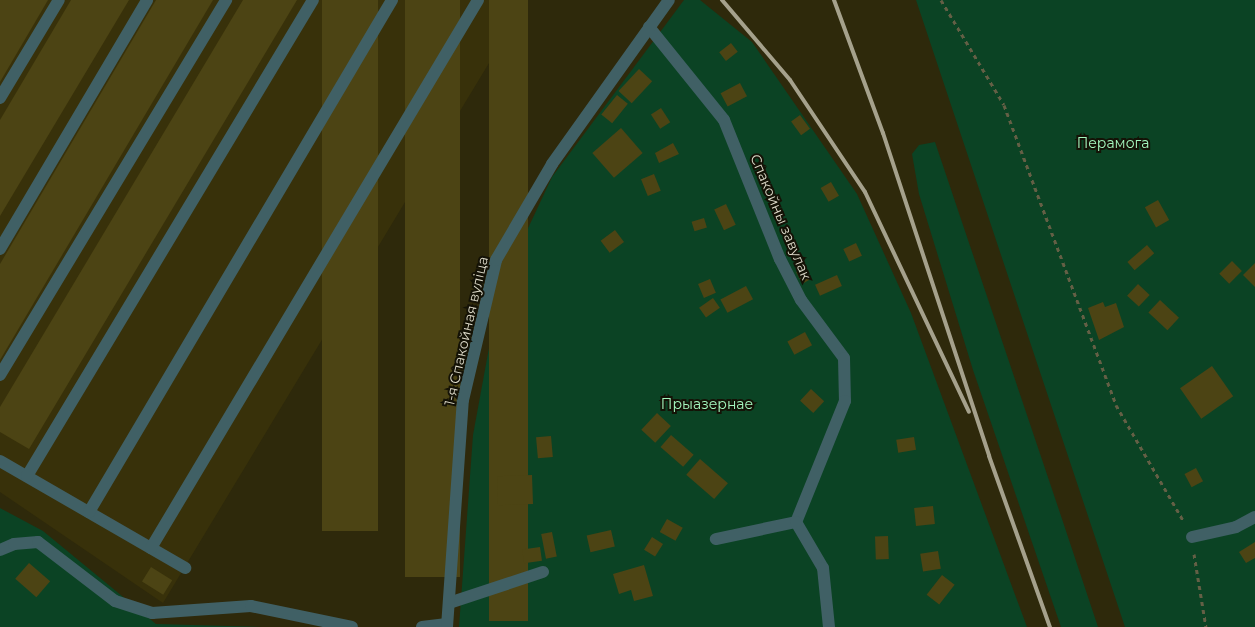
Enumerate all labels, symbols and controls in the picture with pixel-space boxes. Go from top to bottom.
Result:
park label: Перамога [1077,135,1149,151]
street label: Спакойны завулак [747,152,815,282]
street label: 1-я Спакойная вуліца [441,255,491,407]
park label: Прыазернае [661,396,753,412]

